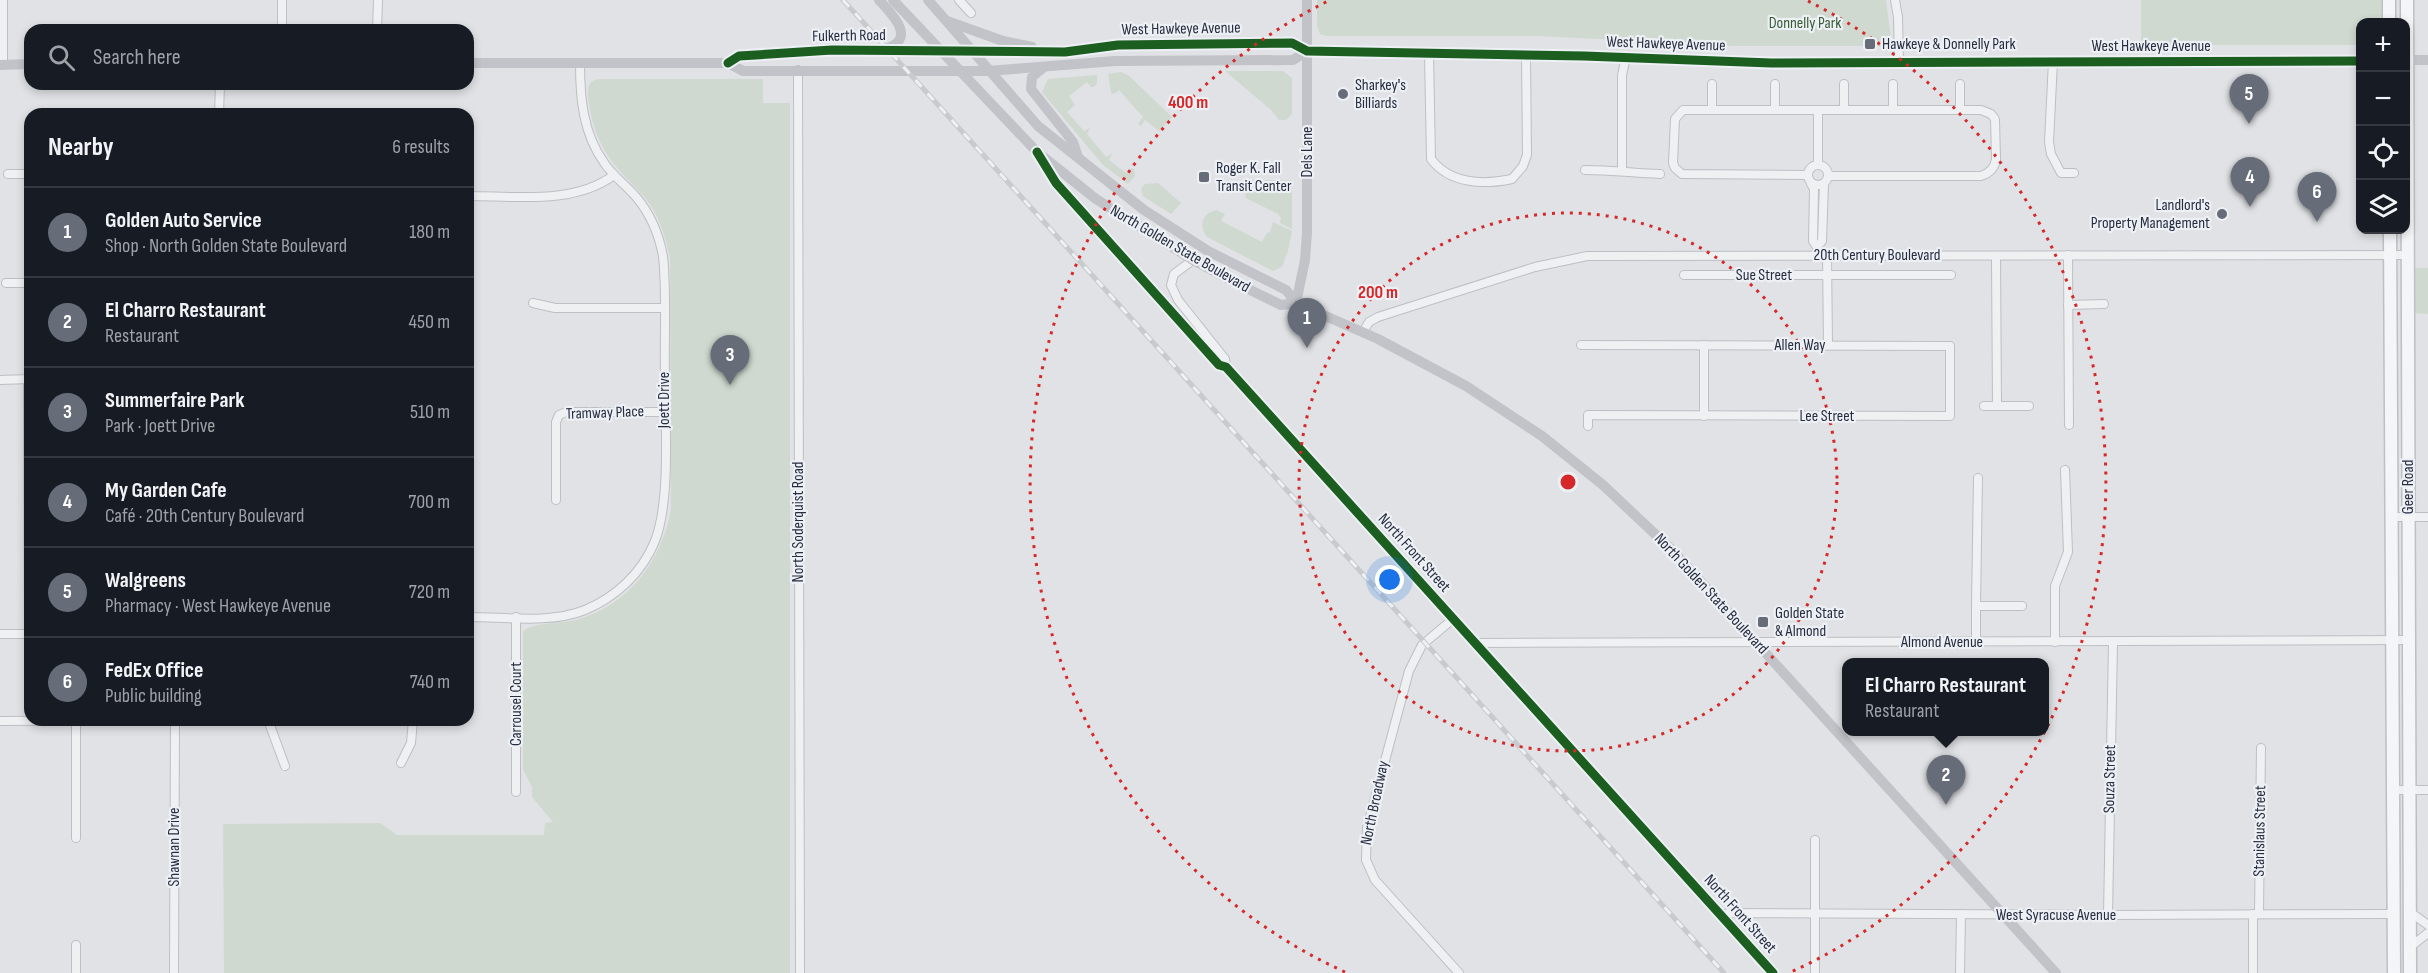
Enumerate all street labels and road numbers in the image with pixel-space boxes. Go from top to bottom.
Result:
street label: West Hawkeye Avenue [1121,18,1241,40]
street label: Fulkerth Road [812,26,886,46]
street label: West Hawkeye Avenue [1606,32,1726,56]
street label: West Hawkeye Avenue [2091,37,2211,56]
street label: Dels Lane [1298,127,1317,177]
street label: North Golden State Boulevard [1107,201,1253,297]
street label: 20th Century Boulevard [1814,246,1940,265]
street label: Sue Street [1736,266,1792,285]
street label: Allen Way [1773,336,1826,355]
street label: Joett Drive [655,372,674,429]
street label: Tramway Place [566,402,644,424]
street label: Lee Street [1800,407,1855,426]
street label: Geer Road [2399,460,2418,514]
street label: North Soderquist Road [789,462,808,582]
street label: North Front Street [1374,510,1454,596]
street label: North Golden State Boulevard [1650,530,1772,658]
street label: Almond Avenue [1900,633,1983,652]
street label: Carrousel Court [507,662,526,746]
street label: Souza Street [2100,745,2120,813]
street label: North Broadway [1357,759,1393,847]
street label: Stanislaus Street [2250,785,2270,877]
street label: Shawnan Drive [165,807,184,887]
street label: North Front Street [1700,871,1780,957]
street label: West Syracuse Avenue [1996,906,2116,925]

